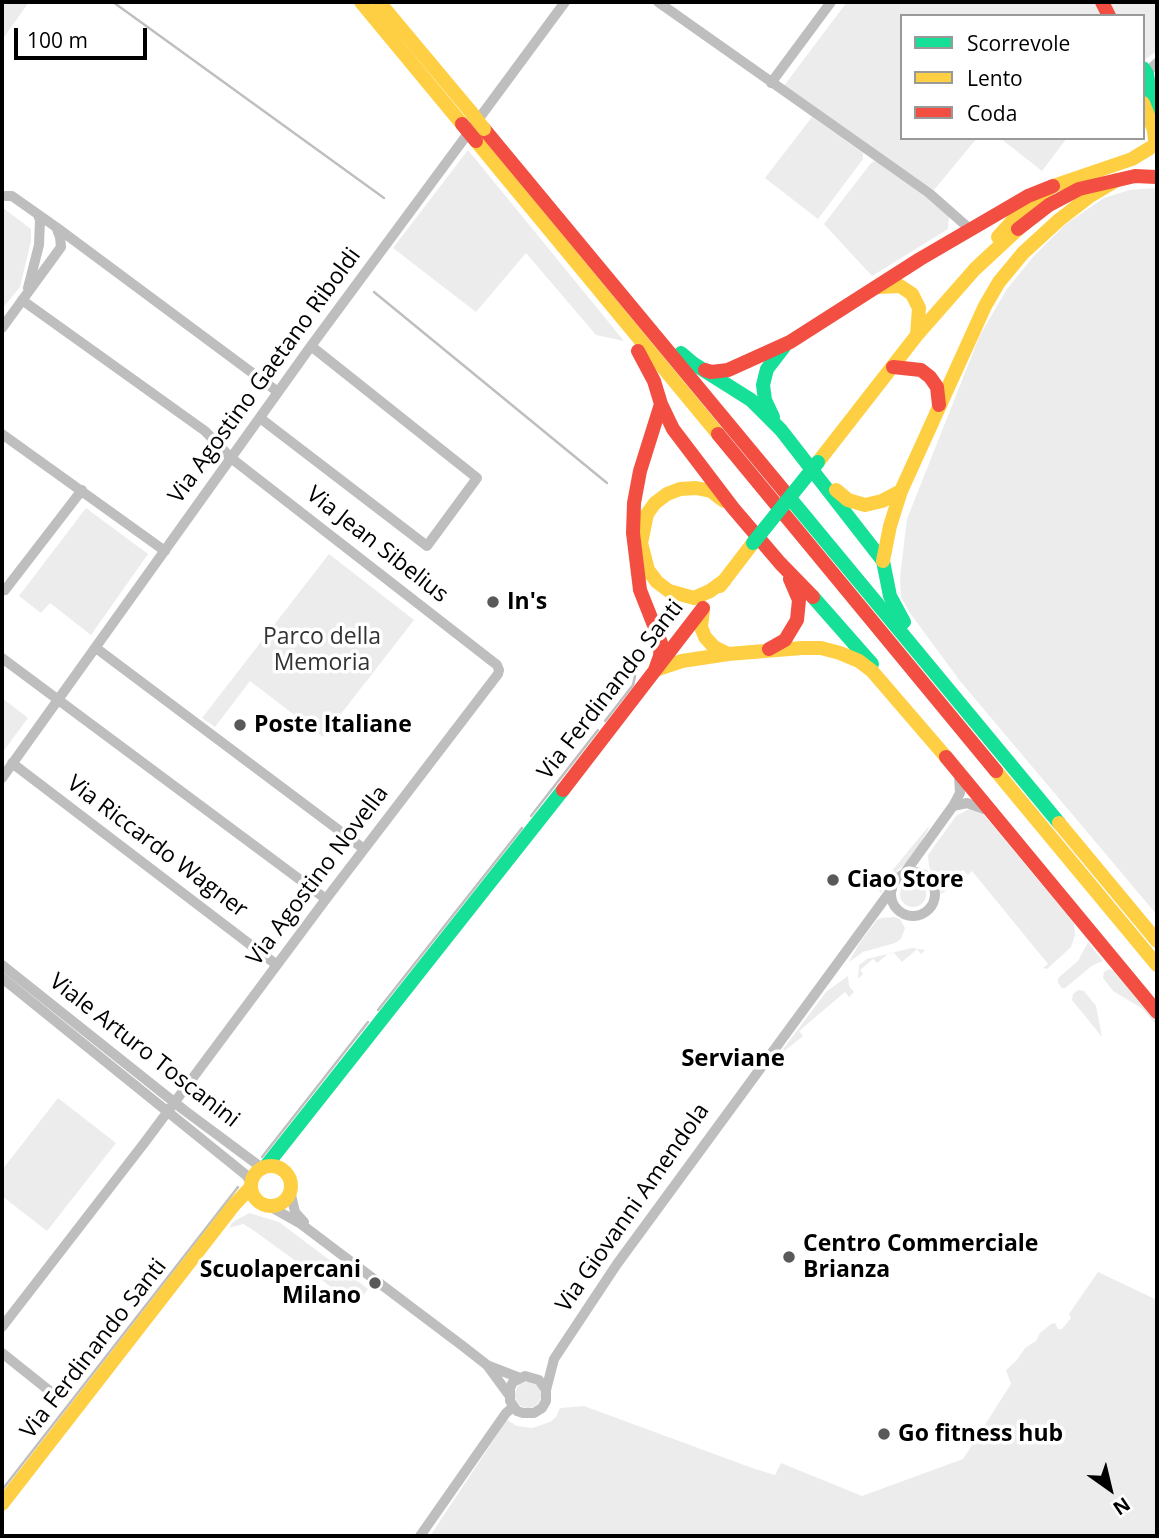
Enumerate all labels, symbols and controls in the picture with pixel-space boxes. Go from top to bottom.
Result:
scale bar [18,14,150,58]
legend [900,14,1145,140]
text: 100 m [27,26,88,54]
text: Scorrevole [967,29,1070,57]
text: Lento [967,64,1023,92]
text: Coda [967,99,1017,127]
street label: Via Agostino Gaetano Riboldi [163,243,367,509]
street label: Via Jean Sibelius [301,481,453,609]
place label: In's [507,588,547,616]
marker: In's [485,594,501,610]
street label: Via Ferdinando Santi [532,595,690,785]
park label: Parco della Memoria [263,623,381,677]
place label: Poste Italiane [254,711,412,739]
marker: Poste Italiane [232,717,248,733]
street label: Via Riccardo Wagner [61,770,253,924]
street label: Via Agostino Novella [241,781,395,971]
place label: Ciao Store [847,866,964,894]
marker: Ciao Store [825,872,841,888]
street label: Viale Arturo Toscanini [43,968,245,1134]
district label: Serviane [681,1045,785,1073]
street label: Via Giovanni Amendola [551,1098,715,1318]
place label: Centro Commerciale Brianza [803,1230,1038,1284]
marker: Centro Commerciale Brianza [781,1249,797,1265]
street label: Via Ferdinando Santi [15,1254,173,1444]
place label: Scuolapercani Milano [200,1256,361,1310]
marker: Scuolapercani Milano [367,1275,383,1291]
place label: Go fitness hub [898,1420,1063,1448]
marker: Go fitness hub [876,1426,892,1442]
north arrow [1075,1454,1145,1524]
text: N [1108,1491,1135,1522]

